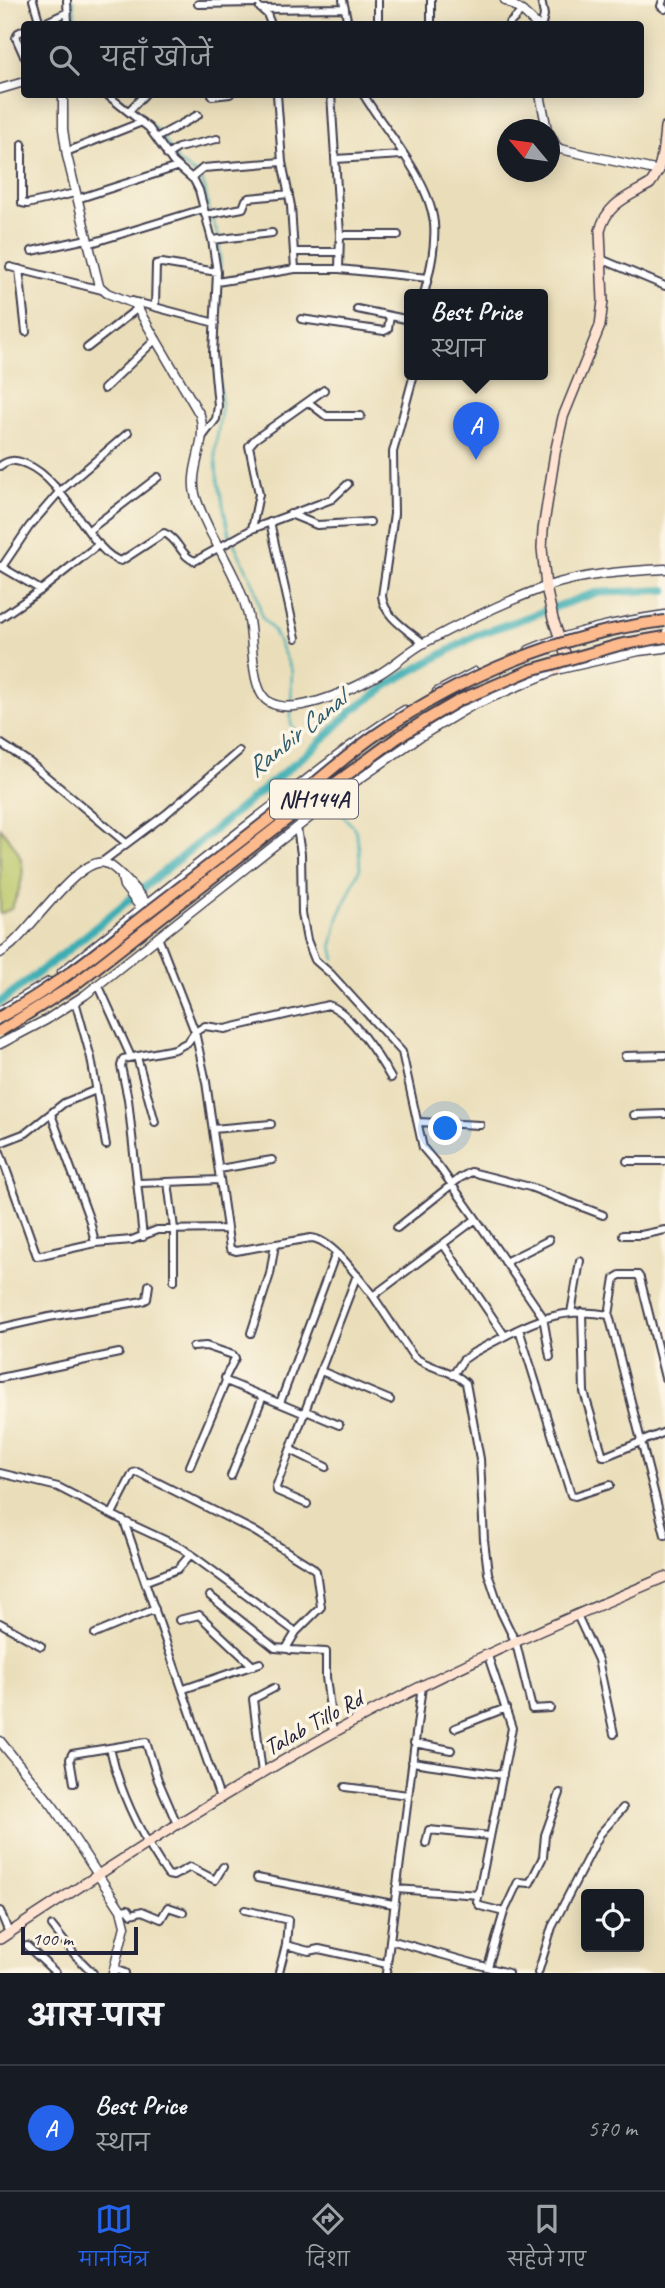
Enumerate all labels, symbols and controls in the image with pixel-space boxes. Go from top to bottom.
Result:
search box [21,21,644,98]
icon: search [45,41,83,79]
text: यहाँ खोजें [101,41,212,74]
north arrow [497,119,560,182]
popup [404,289,548,380]
text: Best Price [431,295,521,328]
text: स्थान [431,335,485,364]
pin: A [453,402,499,460]
water label: Ranbir Canal [239,678,359,784]
road number: NH144A [270,779,358,818]
your location [428,1111,462,1145]
street label: Talab Tillo Rd [258,1682,371,1762]
map controls [581,1889,644,1952]
button: locate [581,1889,644,1952]
scale bar [21,1924,138,1956]
text: 100 m [32,1927,73,1951]
text: आस-पास [28,1997,163,2035]
text: Best Price [95,2089,186,2122]
text: A [45,2114,57,2143]
text: 570 m [588,2114,637,2143]
text: स्थान [95,2129,150,2158]
tab: मानचित्र [79,2200,149,2280]
tab: दिशा [306,2200,350,2280]
tab: सहेजे गए [507,2200,586,2280]

